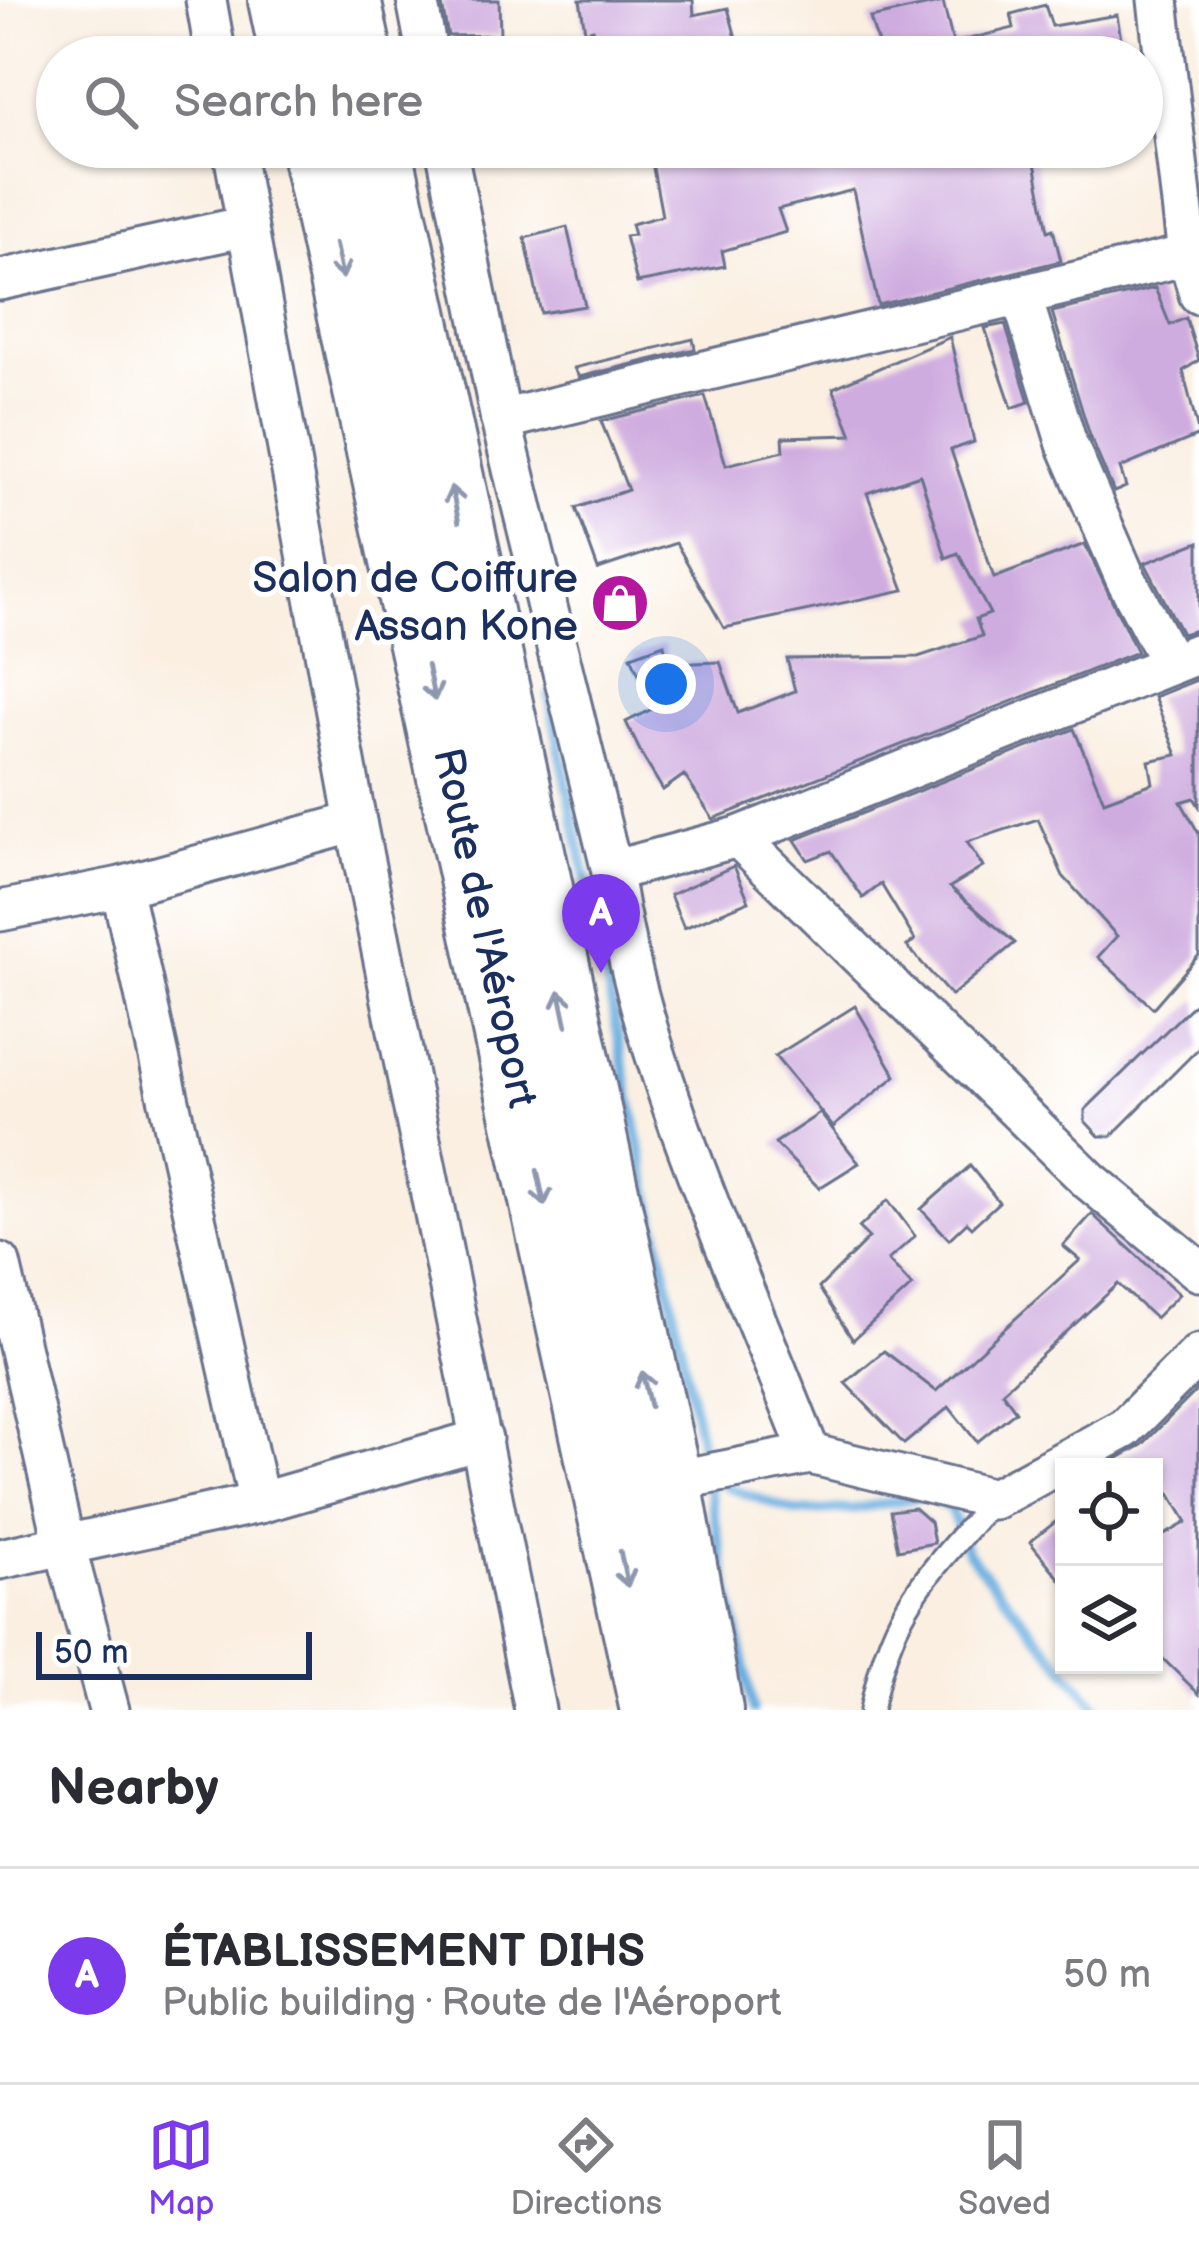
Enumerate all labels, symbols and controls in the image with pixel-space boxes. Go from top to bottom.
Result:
search box [36,36,1163,168]
icon: search [78,69,144,135]
text: Search here [174,75,423,130]
one-way arrow [328,242,351,280]
one-way arrow [442,485,465,523]
place label: Salon de Coiffure Assan Kone [252,554,578,653]
shop icon: Salon de Coiffure Assan Kone [589,572,651,634]
your location [636,654,696,714]
one-way arrow [420,664,443,702]
street label: Route de l'Aéroport [421,744,547,1112]
pin: A [562,874,640,973]
one-way arrow [551,990,574,1028]
one-way arrow [530,1168,553,1206]
one-way arrow [633,1371,656,1409]
map controls [1055,1458,1163,1674]
button: locate [1055,1458,1163,1566]
one-way arrow [613,1549,636,1587]
button: layers [1055,1566,1163,1674]
scale bar [36,1626,312,1679]
text: 50 m [54,1633,129,1673]
text: Nearby [48,1758,219,1819]
text: ÉTABLISSEMENT DIHS [162,1925,645,1980]
text: A [75,1952,99,1999]
text: 50 m [1063,1952,1151,1999]
text: Public building · Route de l'Aéroport [162,1980,782,2027]
tab: Map [148,2112,214,2224]
tab: Directions [511,2112,662,2224]
tab: Saved [958,2112,1051,2224]

